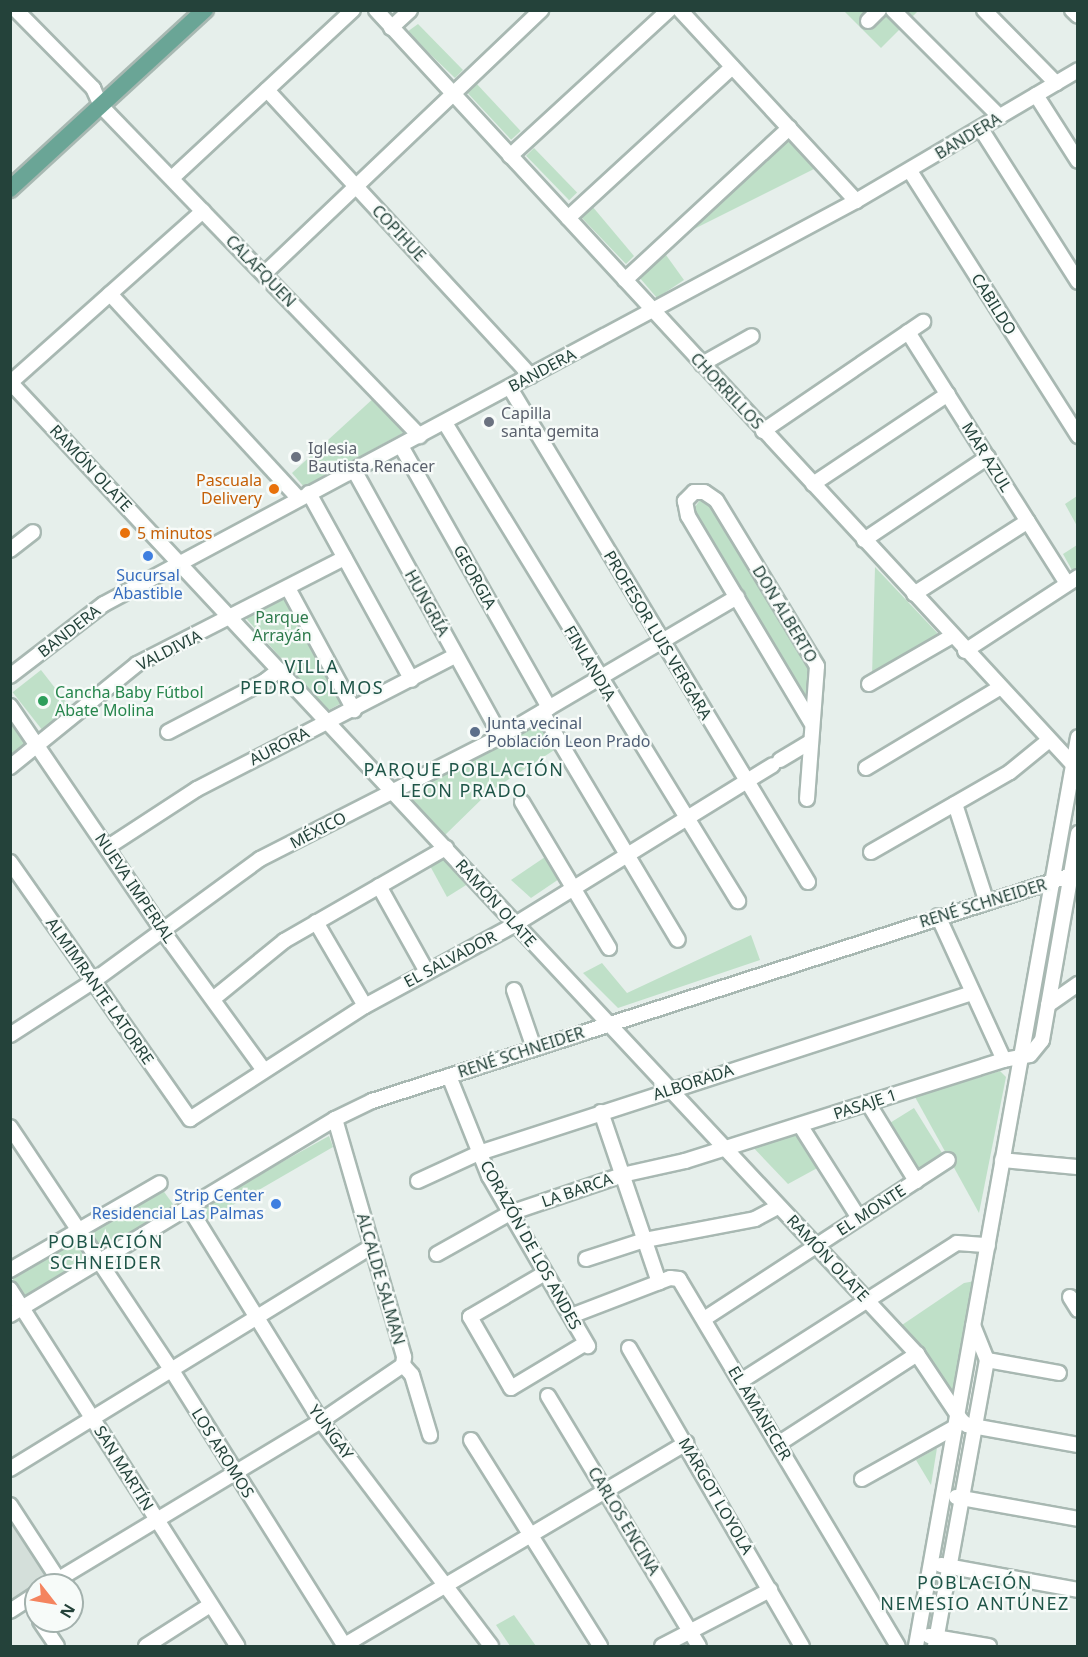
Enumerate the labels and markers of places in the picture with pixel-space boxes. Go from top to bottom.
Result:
place label: Capilla santa gemita [501,403,599,441]
marker: Capilla santa gemita [482,415,496,429]
place label: Iglesia Bautista Renacer [308,438,435,476]
marker: Iglesia Bautista Renacer [289,450,303,464]
place label: Pascuala Delivery [196,470,262,508]
marker: Pascuala Delivery [267,482,281,496]
place label: 5 minutos [137,523,212,543]
marker: 5 minutos [118,526,132,540]
marker: Sucursal Abastible [141,549,155,563]
place label: Sucursal Abastible [113,565,183,603]
place label: Cancha Baby Fútbol Abate Molina [55,682,204,720]
marker: Cancha Baby Fútbol Abate Molina [36,694,50,708]
place label: Junta vecinal Población Leon Prado [487,713,650,751]
marker: Junta vecinal Población Leon Prado [468,725,482,739]
place label: Strip Center Residencial Las Palmas [92,1185,264,1223]
marker: Strip Center Residencial Las Palmas [269,1197,283,1211]

